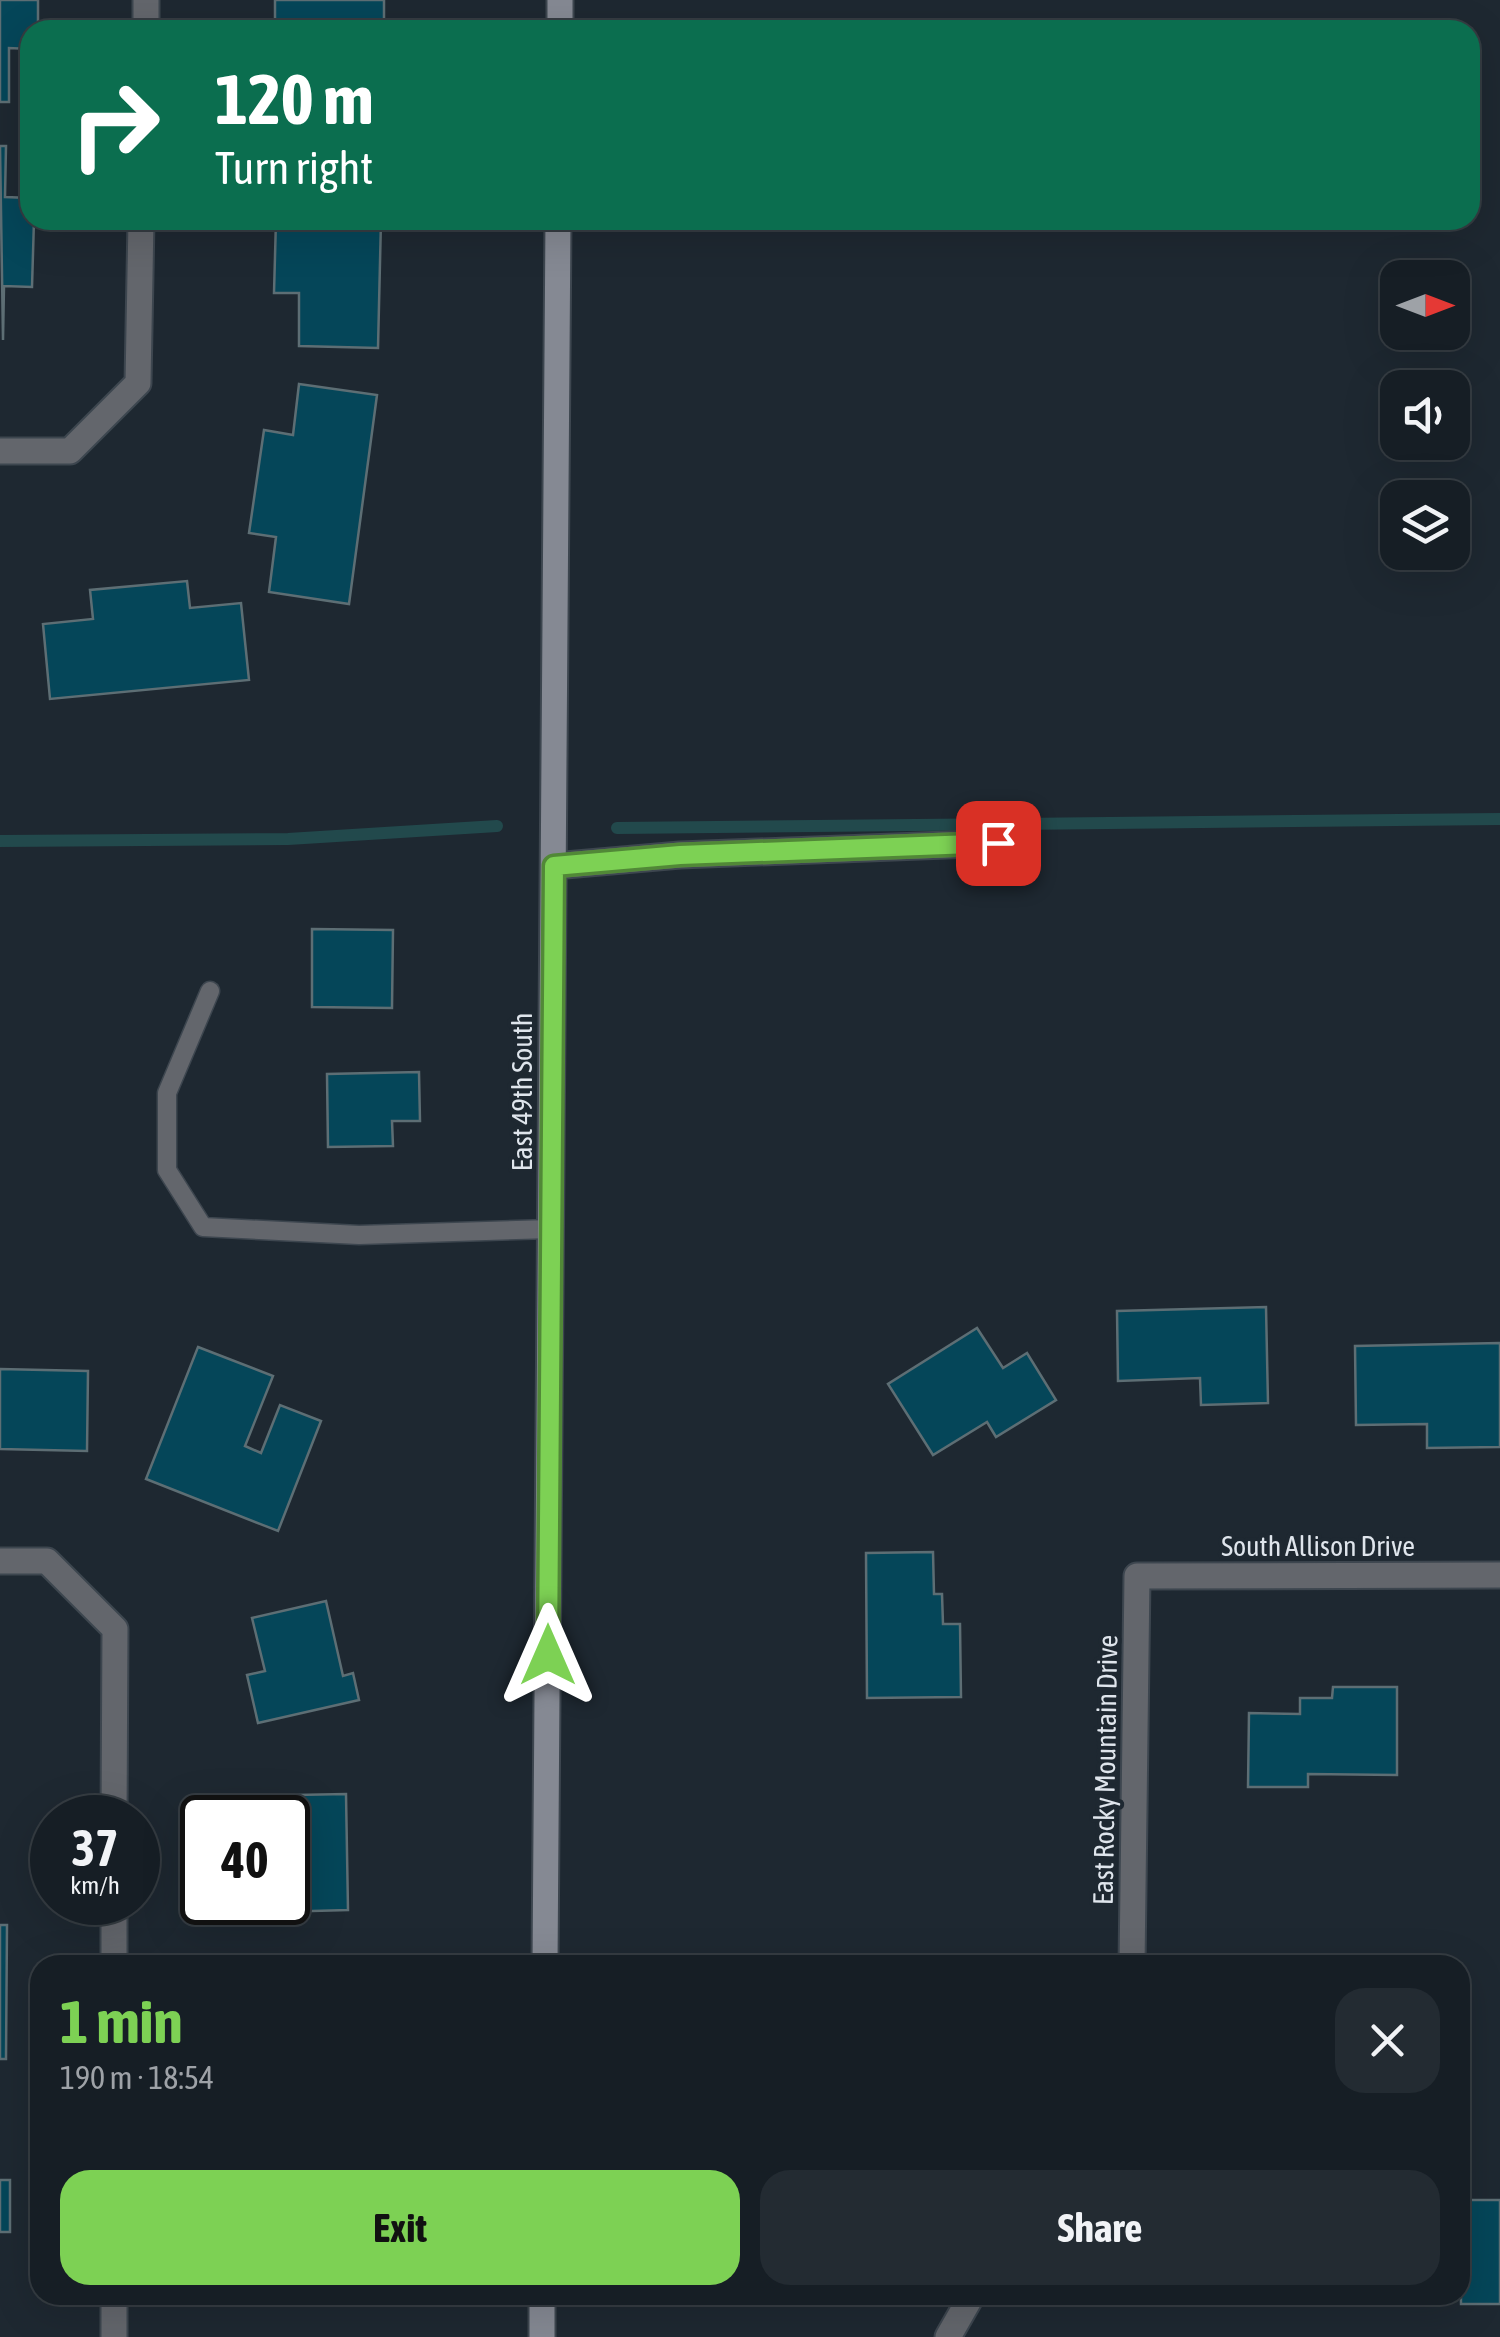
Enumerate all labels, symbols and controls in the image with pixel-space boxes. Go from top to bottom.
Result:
text: 120 m [215,59,374,139]
icon: right [50,60,180,190]
text: Turn right [215,142,373,194]
north arrow [1380,260,1470,350]
map controls [1380,260,1470,570]
button: sound [1380,370,1470,460]
button: layers [1380,480,1470,570]
pin [956,801,1041,886]
icon: arrive [971,816,1026,871]
street label: East 49th South [506,1013,538,1171]
street label: South Allison Drive [1221,1530,1415,1562]
position arrow [496,1603,600,1707]
street label: East Rocky Mountain Drive [1087,1635,1123,1905]
speed limit sign: 40 [180,1795,310,1925]
text: 37 [71,1819,118,1877]
text: km/h [70,1871,120,1899]
text: 1 min [60,1987,183,2056]
button: close [1335,1988,1440,2093]
text: 190 m · 18:54 [60,2059,214,2096]
button: Exit [60,2170,740,2285]
button: Share [760,2170,1440,2285]

